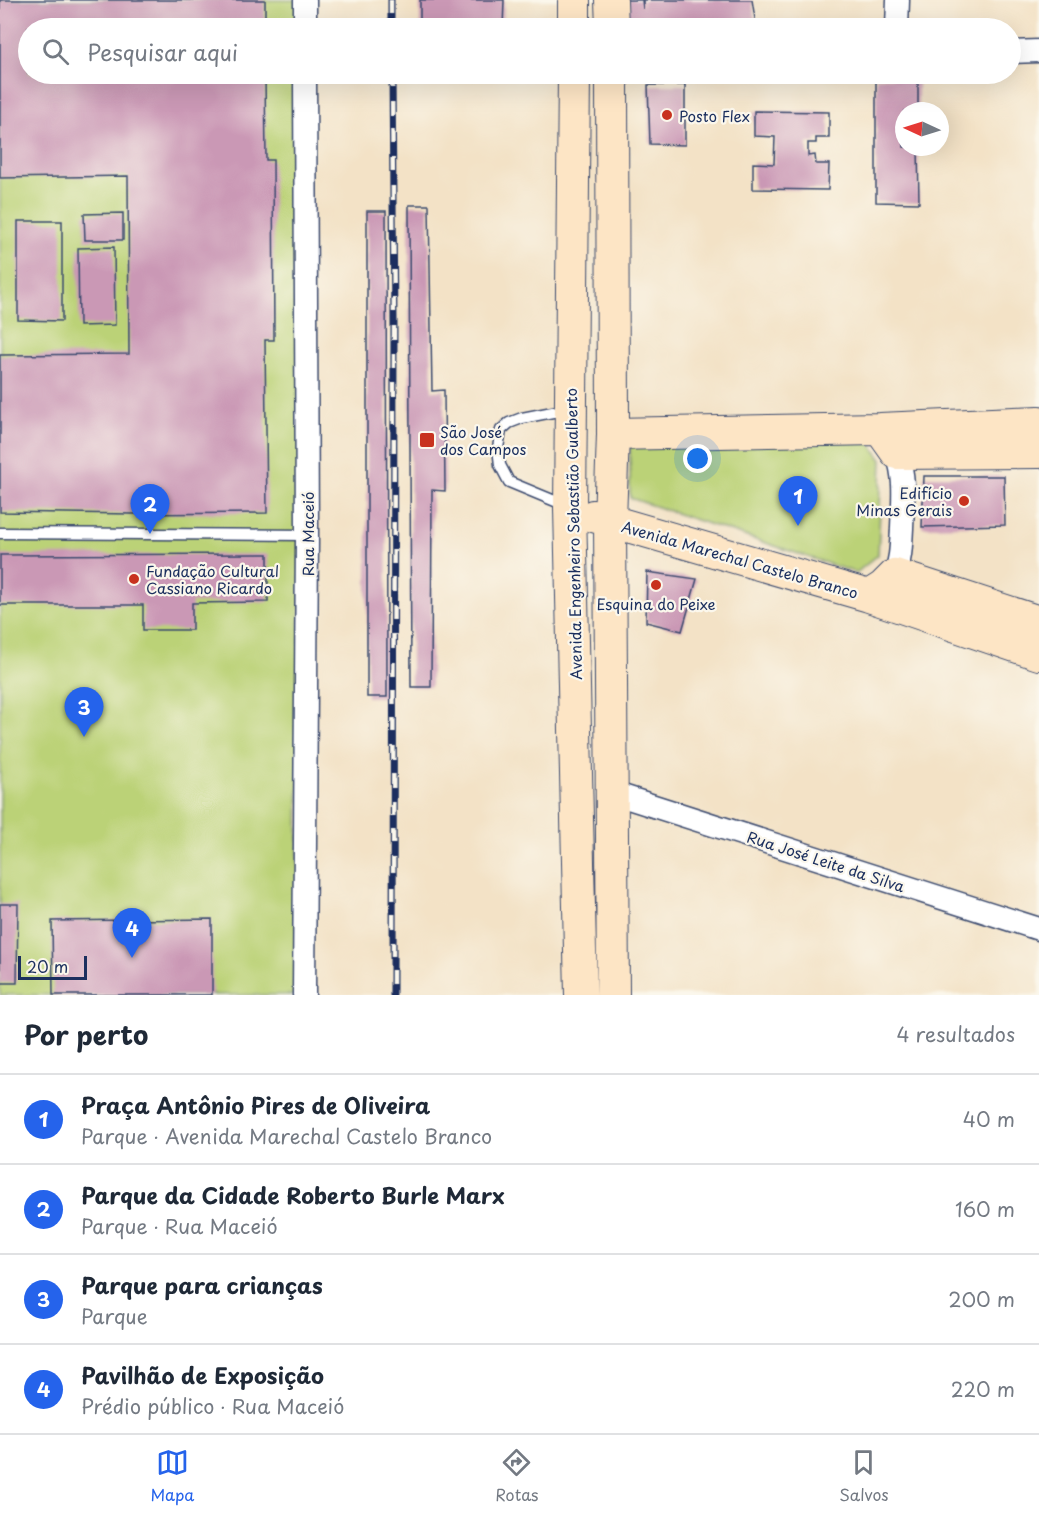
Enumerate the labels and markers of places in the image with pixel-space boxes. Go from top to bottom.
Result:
place label: Posto Flex [679,104,750,127]
marker: Posto Flex [660,108,674,122]
place label: São José dos Campos [440,420,527,460]
marker: São José dos Campos [418,431,436,449]
pin: 1 [778,476,818,526]
place label: Edifício Minas Gerais [856,481,952,521]
pin: 2 [130,484,170,534]
marker: Edifício Minas Gerais [957,494,971,508]
place label: Fundação Cultural Cassiano Ricardo [146,559,279,599]
marker: Fundação Cultural Cassiano Ricardo [127,572,141,586]
marker: Esquina do Peixe [649,578,663,592]
place label: Esquina do Peixe [596,592,716,615]
pin: 3 [64,688,104,737]
pin: 4 [112,908,152,958]

